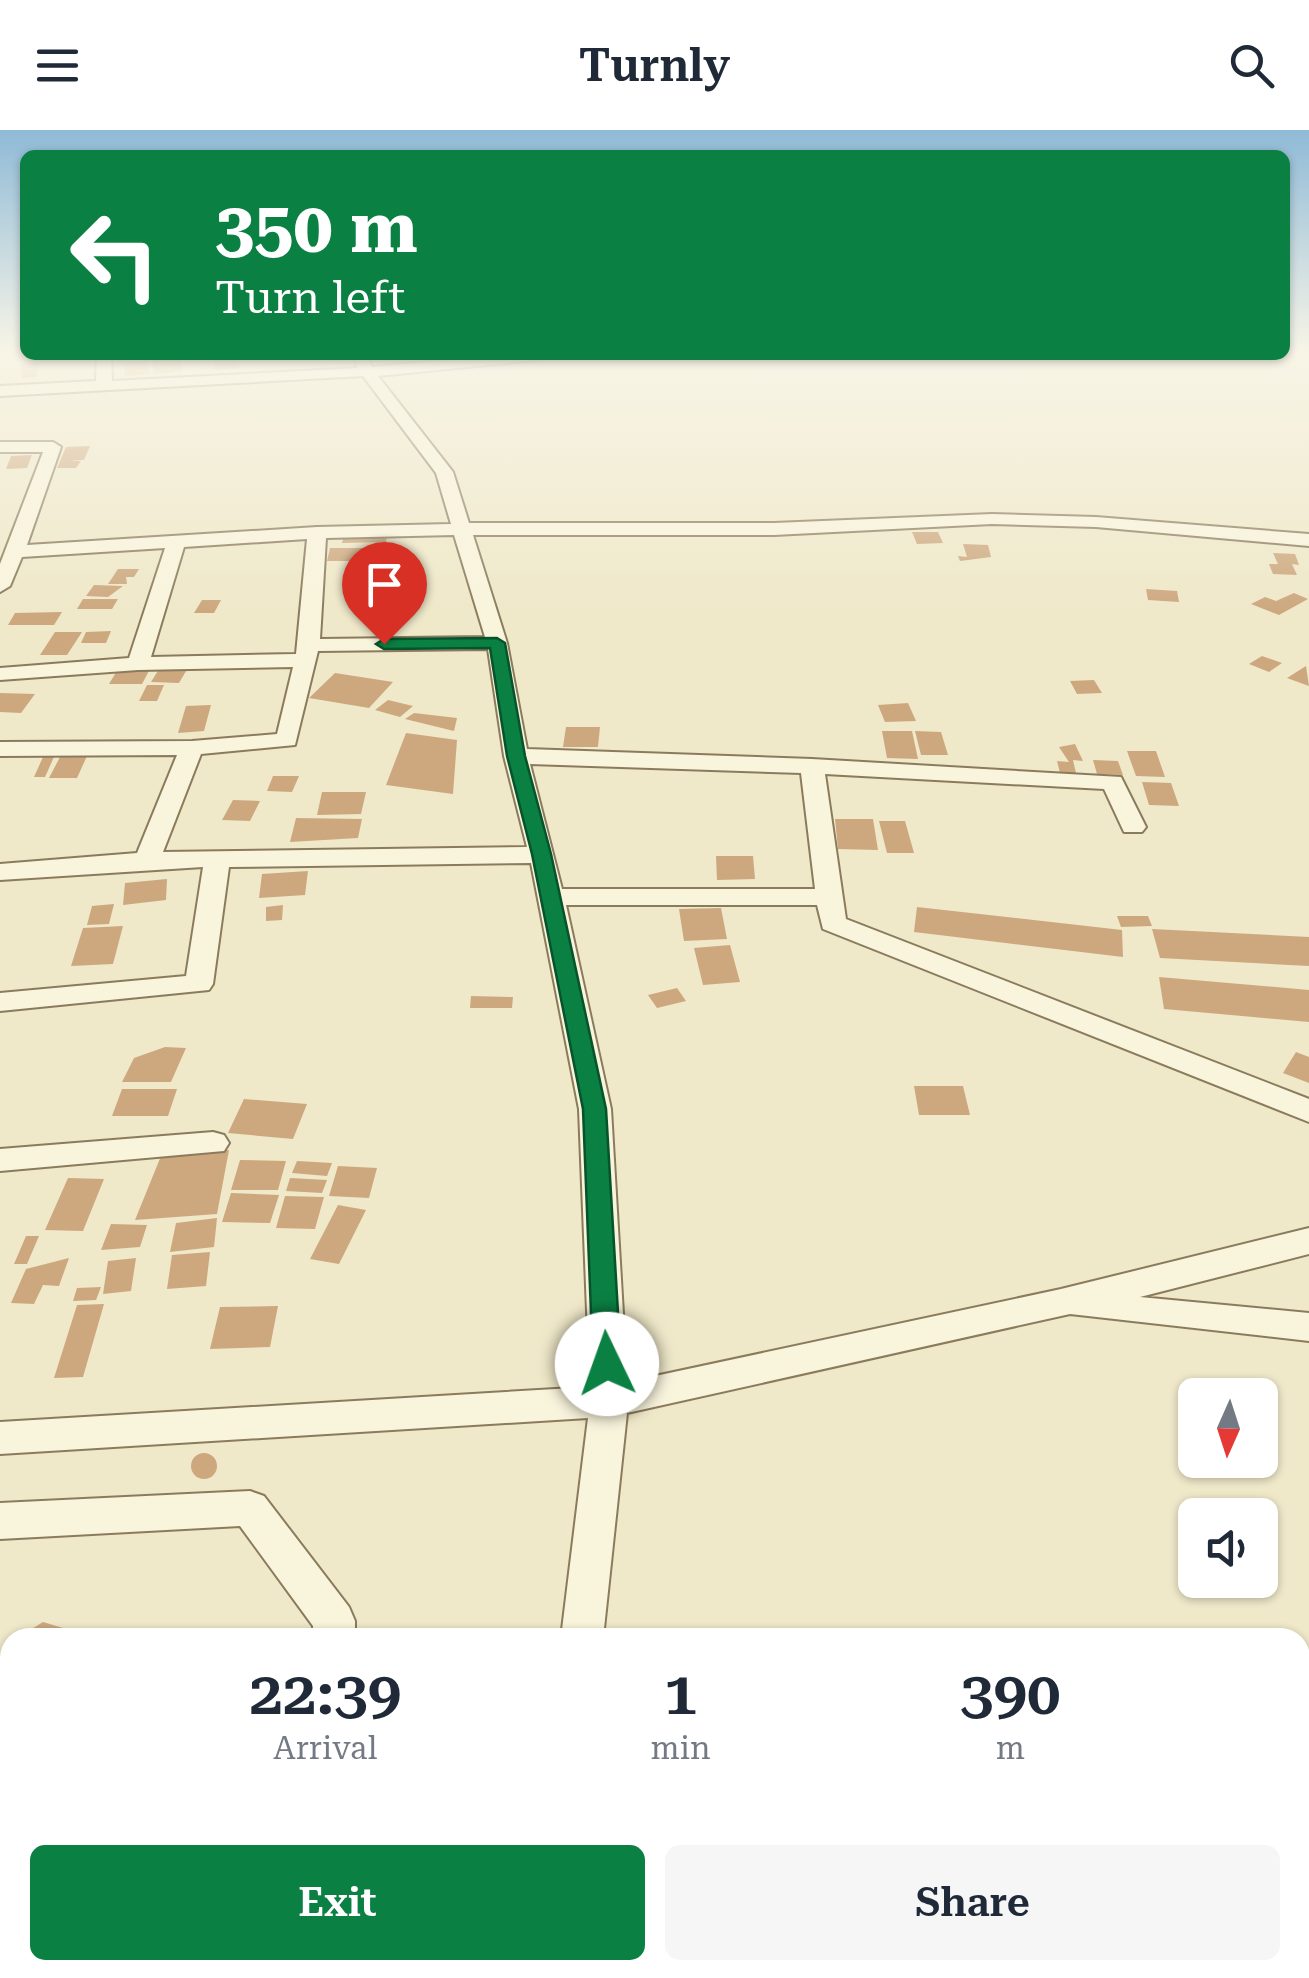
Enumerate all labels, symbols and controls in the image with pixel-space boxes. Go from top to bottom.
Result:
icon: menu [30,38,85,93]
icon: search [1224,38,1279,93]
text: Turnly [579,39,730,92]
text: 350 m [215,187,418,269]
icon: left [50,190,180,320]
text: Turn left [215,271,405,324]
pin [342,542,427,645]
icon: arrive [357,557,412,612]
position arrow [555,1312,659,1416]
north arrow [1178,1378,1278,1478]
map controls [1178,1378,1278,1598]
button: sound [1178,1498,1278,1598]
text: 22:39 [249,1658,401,1729]
text: 1 [664,1658,697,1729]
text: 390 [960,1658,1061,1729]
text: Arrival [273,1729,377,1767]
text: min [651,1729,711,1767]
text: m [996,1729,1025,1767]
button: Exit [30,1845,645,1960]
button: Share [665,1845,1280,1960]

